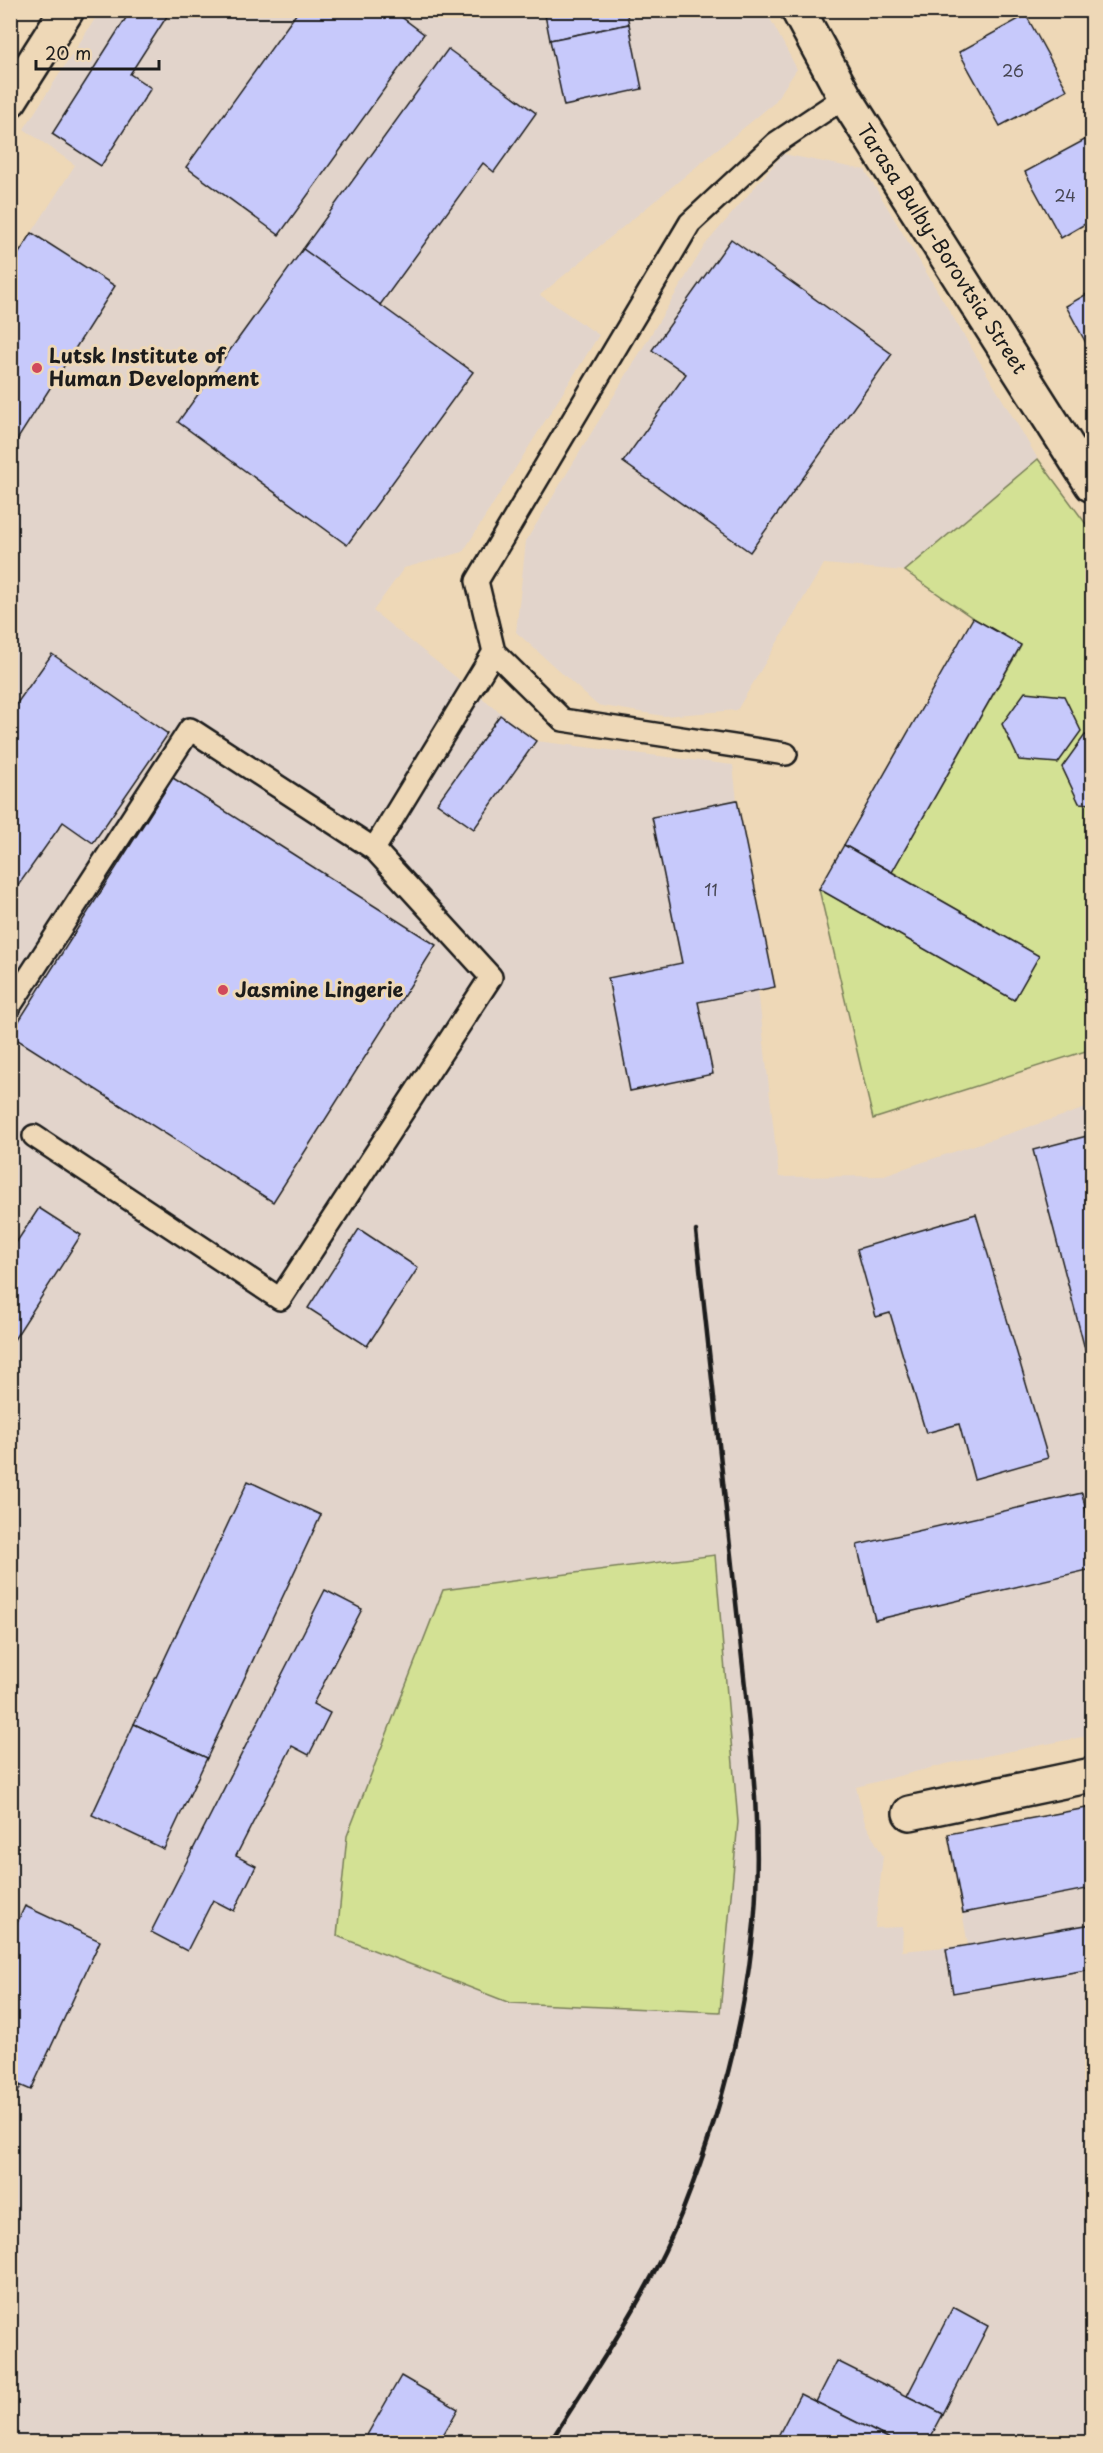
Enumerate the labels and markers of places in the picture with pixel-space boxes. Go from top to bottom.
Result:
place label: Lutsk Institute of Human Development [49,340,260,393]
marker: Lutsk Institute of Human Development [30,361,44,375]
place label: Jasmine Lingerie [235,974,404,1004]
marker: Jasmine Lingerie [216,983,230,997]

